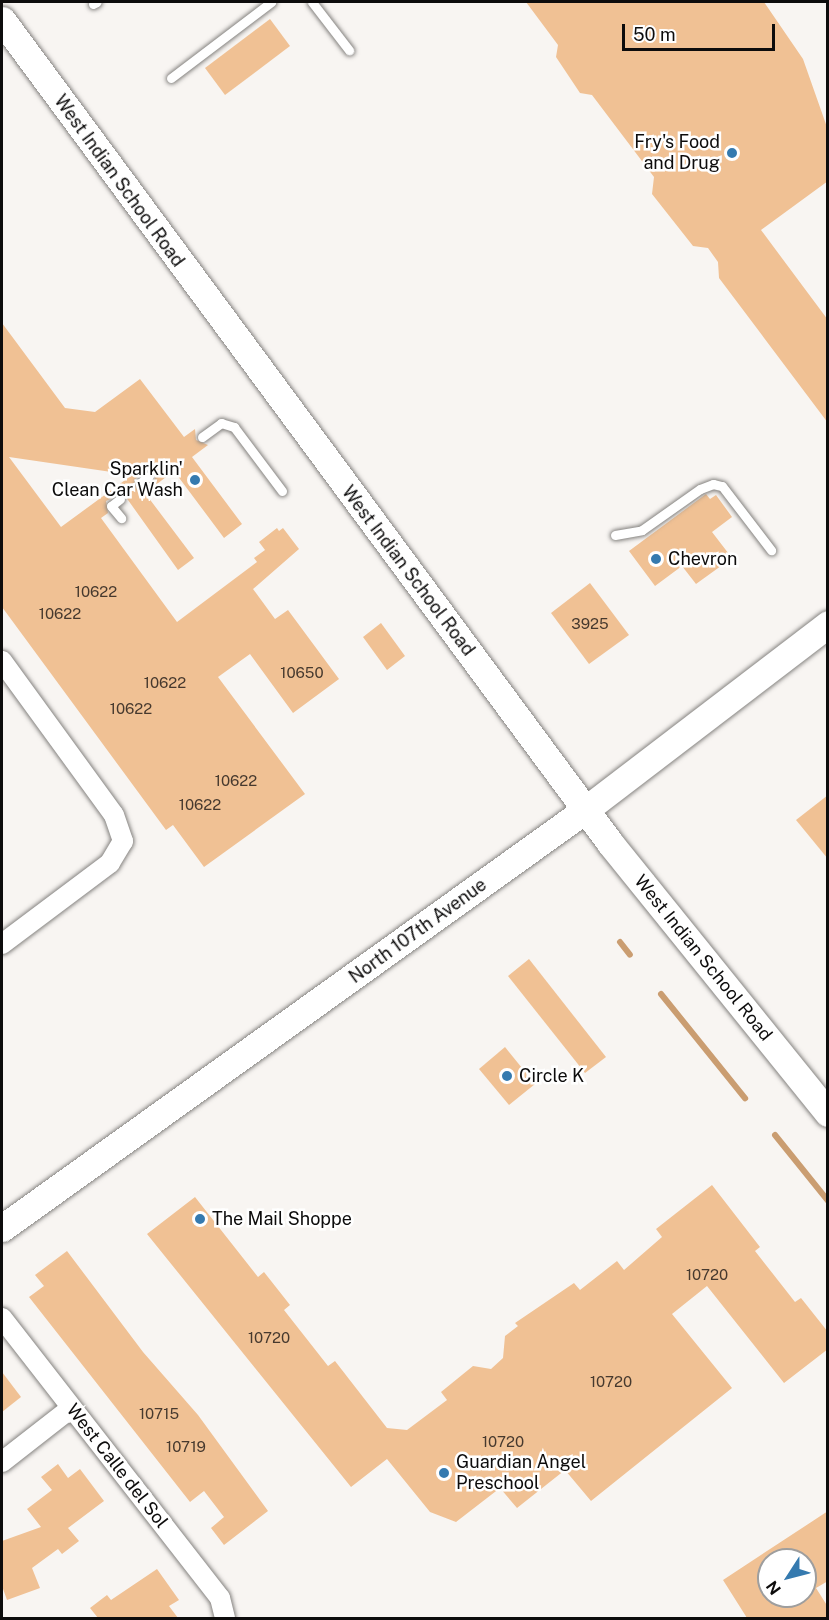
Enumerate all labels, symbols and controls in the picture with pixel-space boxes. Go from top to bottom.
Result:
scale bar [625,12,778,50]
text: 50 m [633,24,676,45]
street label: West Indian School Road [49,91,189,271]
place label: Fry's Food and Drug [634,132,720,174]
marker: Fry's Food and Drug [725,146,739,160]
place label: Sparklin' Clean Car Wash [51,459,183,502]
marker: Sparklin' Clean Car Wash [188,473,202,487]
street label: West Indian School Road [337,482,479,660]
place label: Chevron [668,548,737,570]
marker: Chevron [649,552,663,566]
house number: 10622 [75,583,117,601]
house number: 10622 [39,605,81,623]
house number: 3925 [571,615,609,633]
house number: 10650 [280,664,324,682]
house number: 10622 [144,674,186,692]
house number: 10622 [110,700,152,718]
house number: 10622 [215,772,257,790]
house number: 10622 [179,796,221,814]
street label: West Indian School Road [629,871,777,1045]
street label: North 107th Avenue [345,874,491,988]
place label: Circle K [519,1065,584,1087]
marker: Circle K [500,1069,514,1083]
place label: The Mail Shoppe [212,1208,352,1230]
marker: The Mail Shoppe [193,1212,207,1226]
house number: 10720 [686,1266,728,1284]
house number: 10720 [248,1329,290,1347]
house number: 10720 [590,1373,632,1391]
street label: West Calle del Sol [62,1399,172,1533]
house number: 10715 [139,1405,179,1423]
house number: 10720 [482,1433,524,1451]
house number: 10719 [166,1438,206,1456]
place label: Guardian Angel Preschool [456,1452,586,1494]
marker: Guardian Angel Preschool [437,1466,451,1480]
north arrow [757,1548,817,1608]
text: N [762,1577,785,1598]

